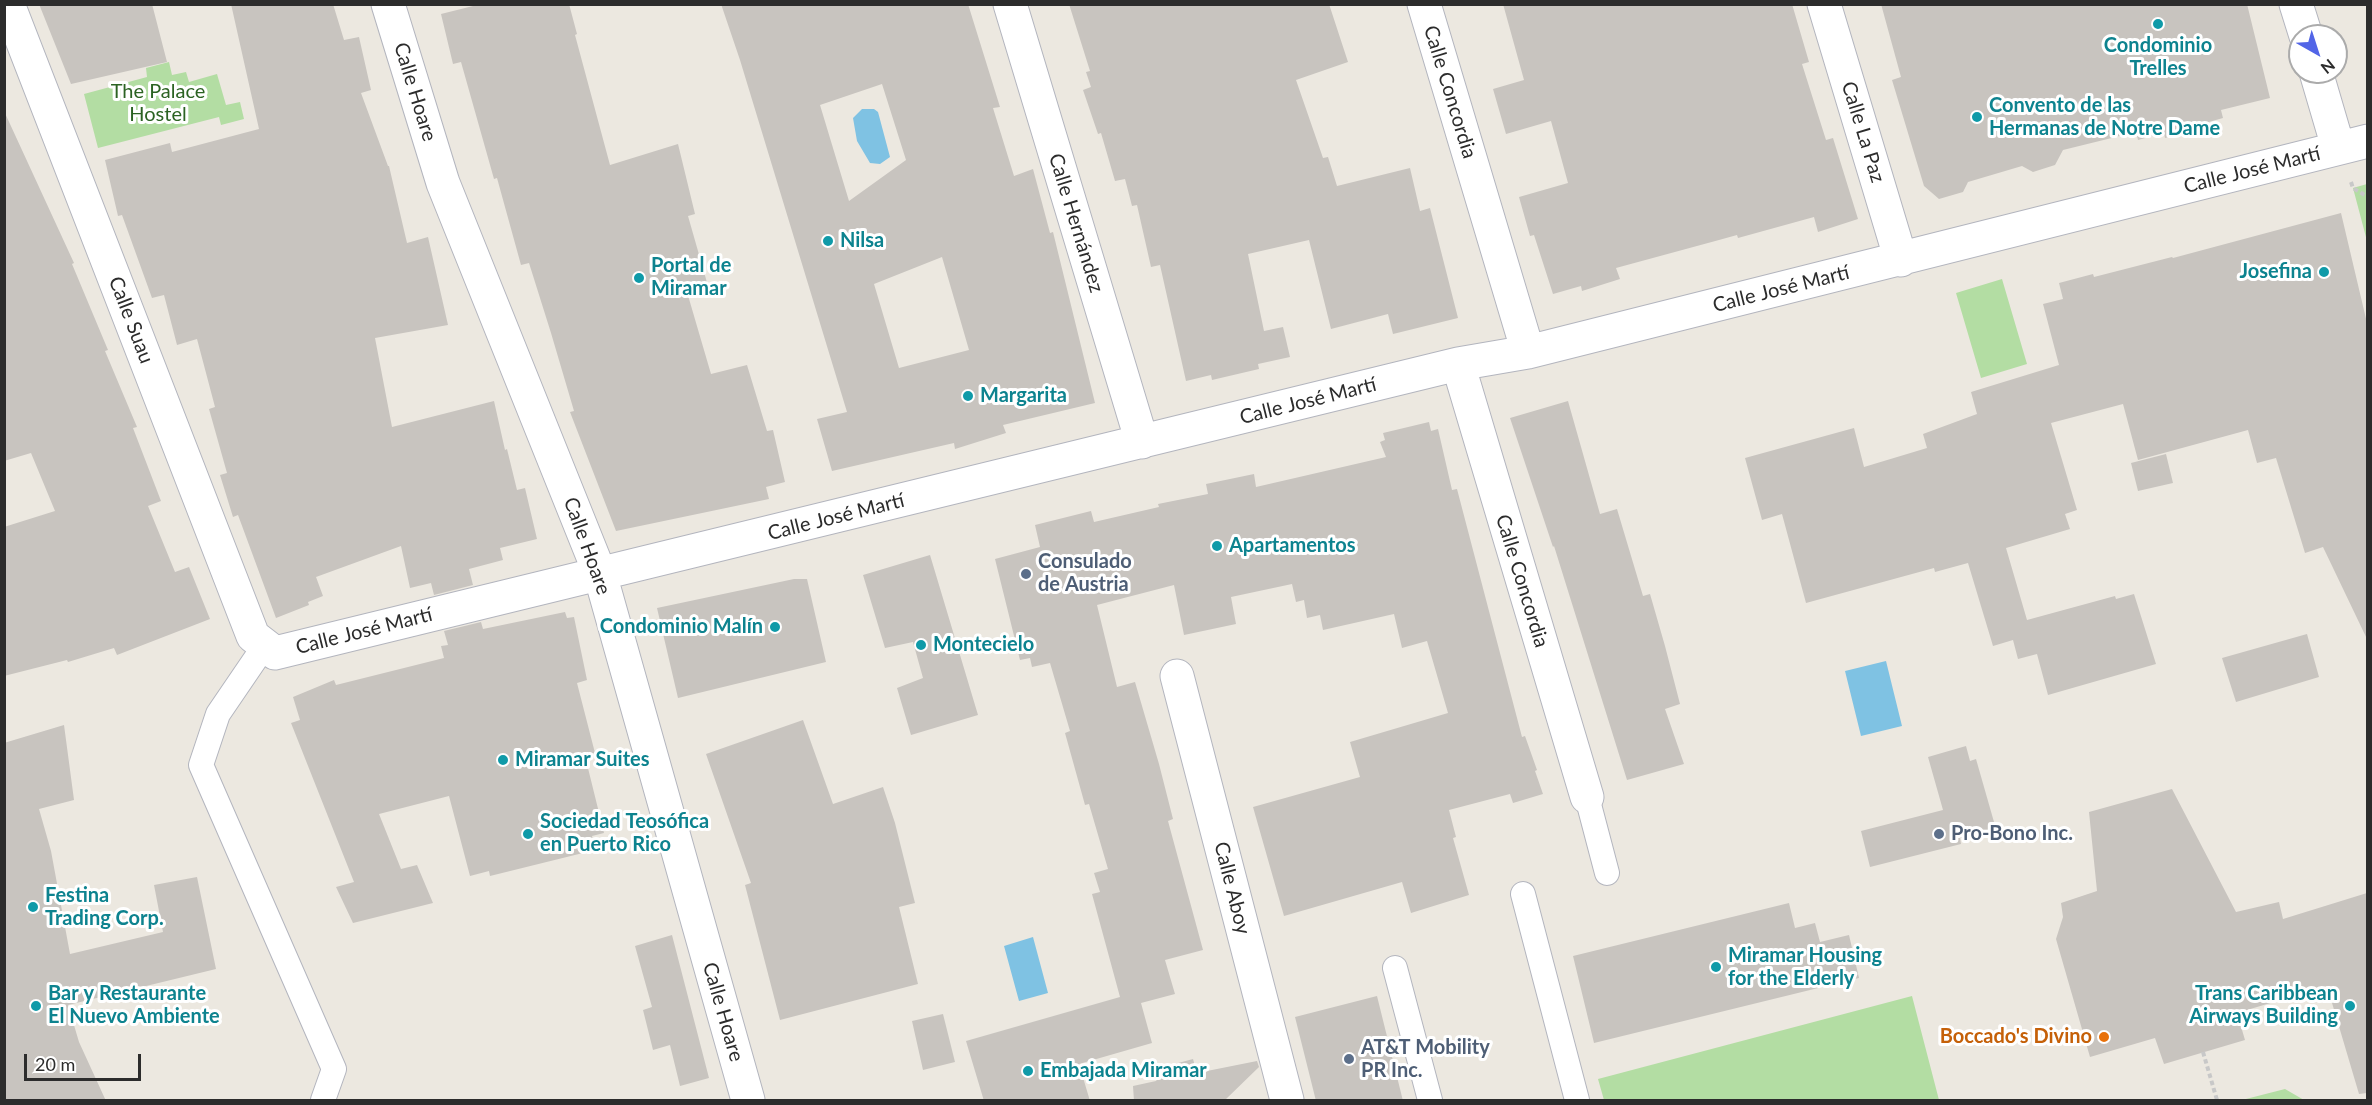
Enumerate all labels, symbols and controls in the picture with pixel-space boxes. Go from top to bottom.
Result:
marker: Condominio Trelles [2151,17,2165,31]
street label: Calle Concordia [1418,23,1482,161]
north arrow [2288,24,2348,84]
place label: Condominio Trelles [2104,34,2212,81]
street label: Calle Hoare [389,40,441,144]
text: N [2318,56,2339,78]
street label: Calle La Paz [1836,79,1890,185]
park label: The Palace Hostel [111,80,205,127]
place label: Convento de las Hermanas de Notre Dame [1989,94,2220,141]
marker: Convento de las Hermanas de Notre Dame [1970,110,1984,124]
street label: Calle José Martí [2181,141,2323,199]
street label: Calle Hernández [1043,151,1109,295]
place label: Nilsa [840,229,884,253]
marker: Nilsa [821,234,835,248]
place label: Portal de Miramar [651,254,731,301]
street label: Calle José Martí [1710,260,1852,318]
place label: Josefina [2239,260,2312,284]
marker: Josefina [2317,265,2331,279]
marker: Portal de Miramar [632,271,646,285]
street label: Calle Suau [103,273,159,367]
street label: Calle José Martí [1237,372,1379,430]
place label: Margarita [980,384,1067,408]
marker: Margarita [961,389,975,403]
street label: Calle José Martí [765,488,907,546]
street label: Calle Hoare [558,494,616,598]
street label: Calle Concordia [1490,512,1554,650]
place label: Apartamentos [1229,534,1356,558]
marker: Apartamentos [1210,539,1224,553]
place label: Consulado de Austria [1038,550,1132,597]
marker: Consulado de Austria [1019,567,1033,581]
street label: Calle José Martí [293,602,435,660]
place label: Condominio Malín [600,615,763,639]
marker: Condominio Malín [768,620,782,634]
place label: Montecielo [933,633,1034,657]
marker: Montecielo [914,638,928,652]
place label: Miramar Suites [515,748,650,772]
marker: Miramar Suites [496,753,510,767]
place label: Sociedad Teosófica en Puerto Rico [540,810,709,857]
place label: Pro-Bono Inc. [1951,822,2073,846]
marker: Sociedad Teosófica en Puerto Rico [521,827,535,841]
marker: Pro-Bono Inc. [1932,827,1946,841]
street label: Calle Aboy [1209,839,1255,937]
place label: Festina Trading Corp. [45,884,164,931]
marker: Festina Trading Corp. [26,900,40,914]
place label: Miramar Housing for the Elderly [1728,944,1882,991]
street label: Calle Hoare [697,960,749,1064]
marker: Miramar Housing for the Elderly [1709,960,1723,974]
place label: Bar y Restaurante El Nuevo Ambiente [48,982,220,1029]
place label: Trans Caribbean Airways Building [2189,982,2338,1029]
marker: Bar y Restaurante El Nuevo Ambiente [29,999,43,1013]
marker: Trans Caribbean Airways Building [2343,999,2357,1013]
place label: Boccado's Divino [1940,1025,2092,1049]
marker: Boccado's Divino [2097,1030,2111,1044]
place label: AT&T Mobility PR Inc. [1361,1036,1490,1083]
scale bar [27,1042,144,1080]
marker: AT&T Mobility PR Inc. [1342,1052,1356,1066]
text: 20 m [35,1053,75,1075]
place label: Embajada Miramar [1040,1059,1207,1083]
marker: Embajada Miramar [1021,1064,1035,1078]

